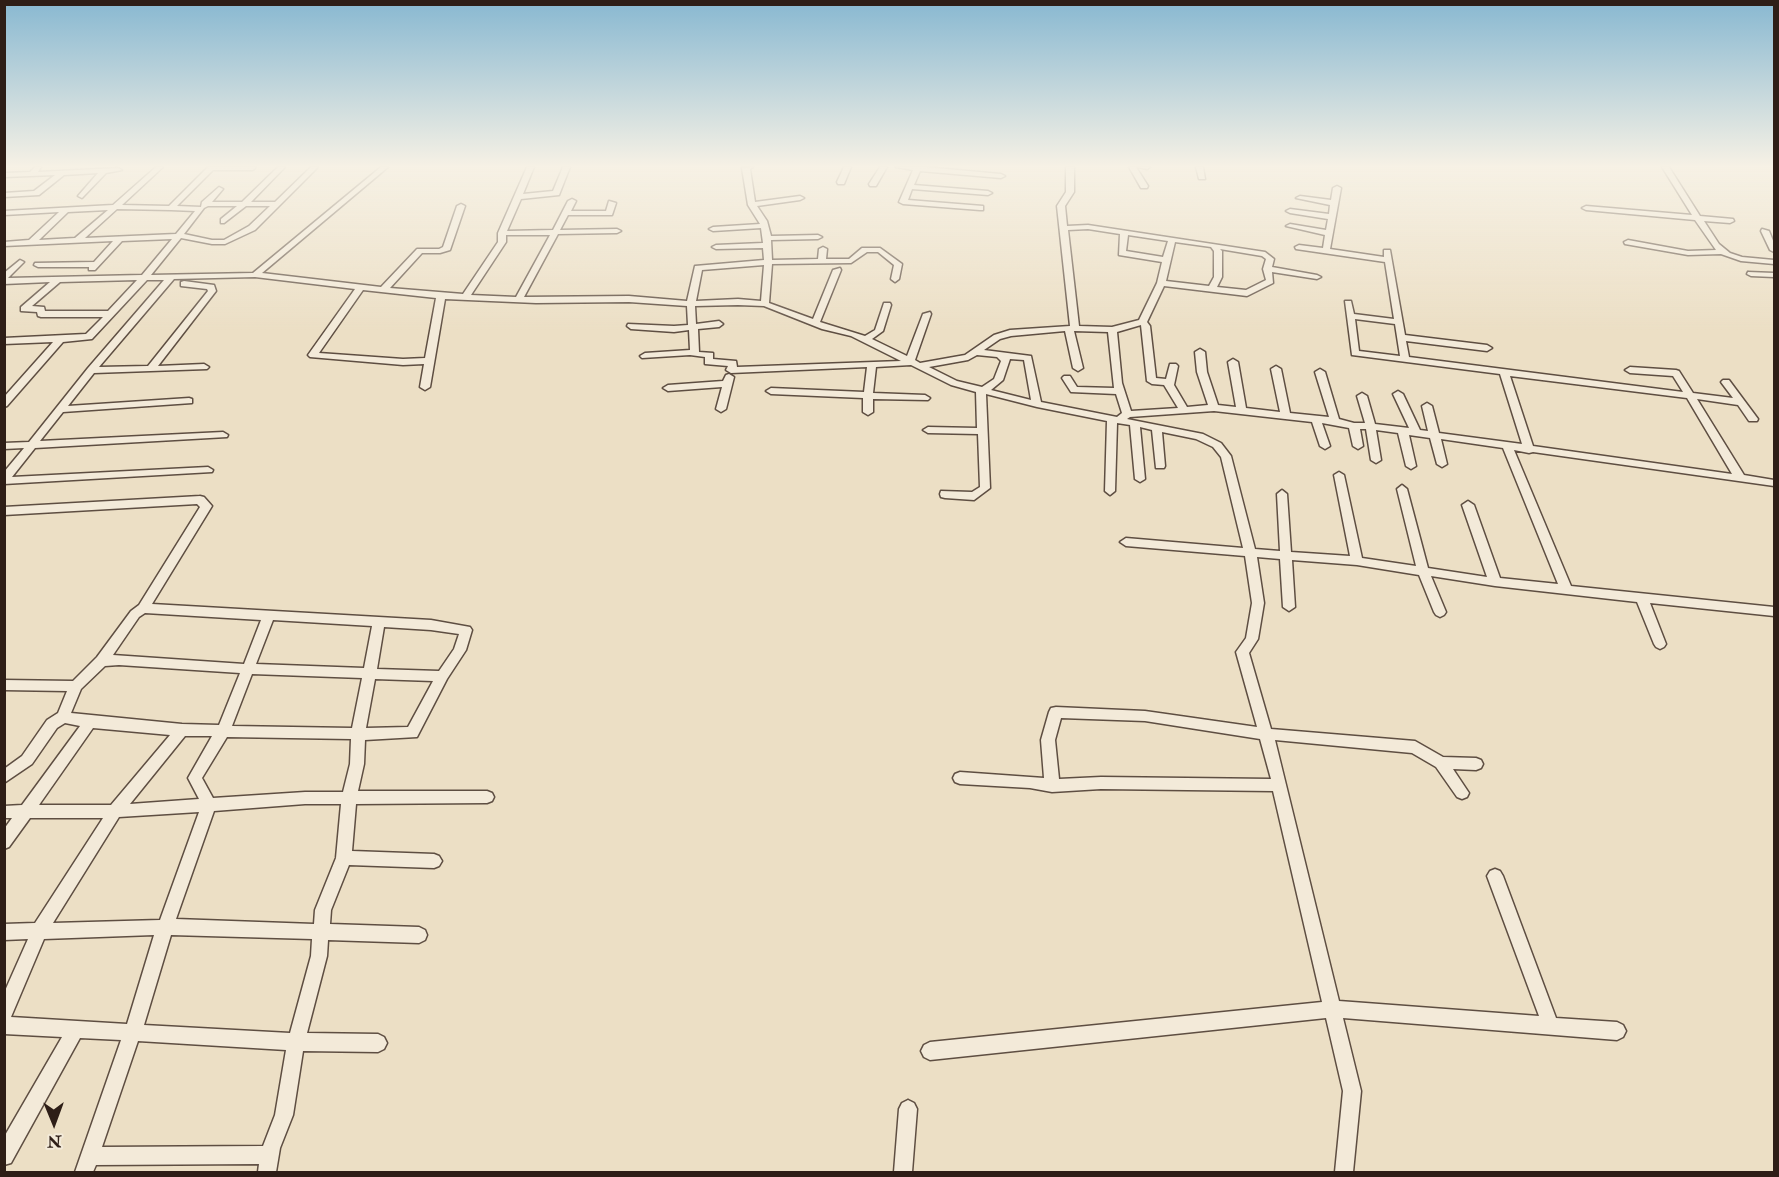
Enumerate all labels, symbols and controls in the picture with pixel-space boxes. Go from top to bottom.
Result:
north arrow [24,1093,84,1153]
text: N [47,1131,62,1151]

